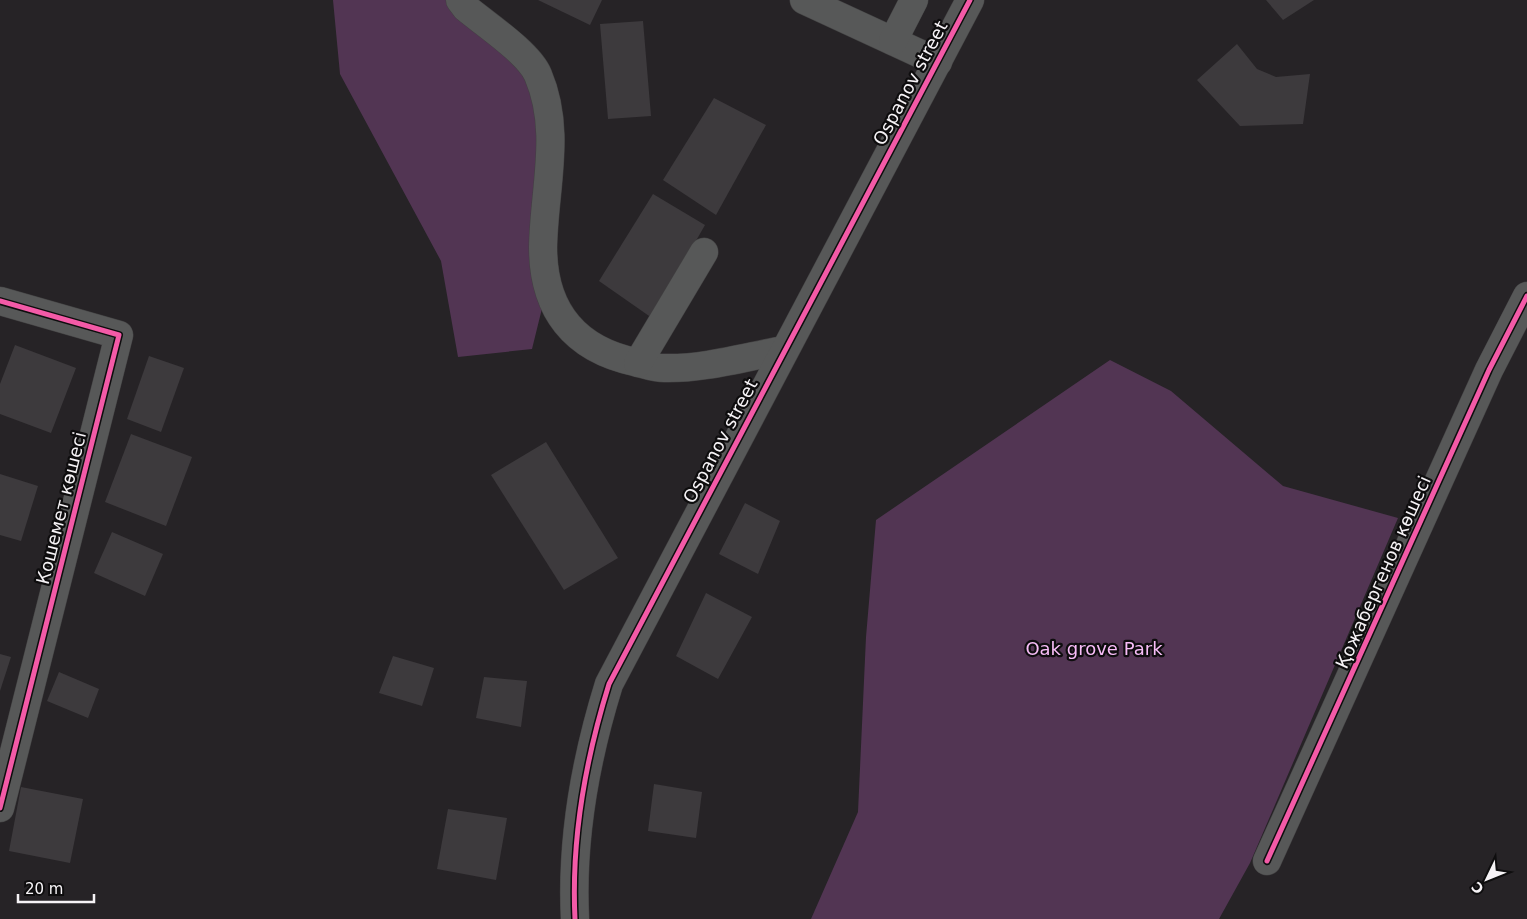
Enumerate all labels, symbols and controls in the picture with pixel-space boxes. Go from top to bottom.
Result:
street label: Ospanov street [868,17,952,149]
street label: Ospanov street [678,375,762,507]
street label: Кошемет көшесі [32,430,90,586]
street label: Қожабергенов көшесі [1331,472,1435,672]
park label: Oak grove Park [1025,638,1163,659]
north arrow [1462,854,1512,904]
scale bar [18,872,94,904]
text: С [1468,879,1487,897]
text: 20 m [25,880,63,898]

